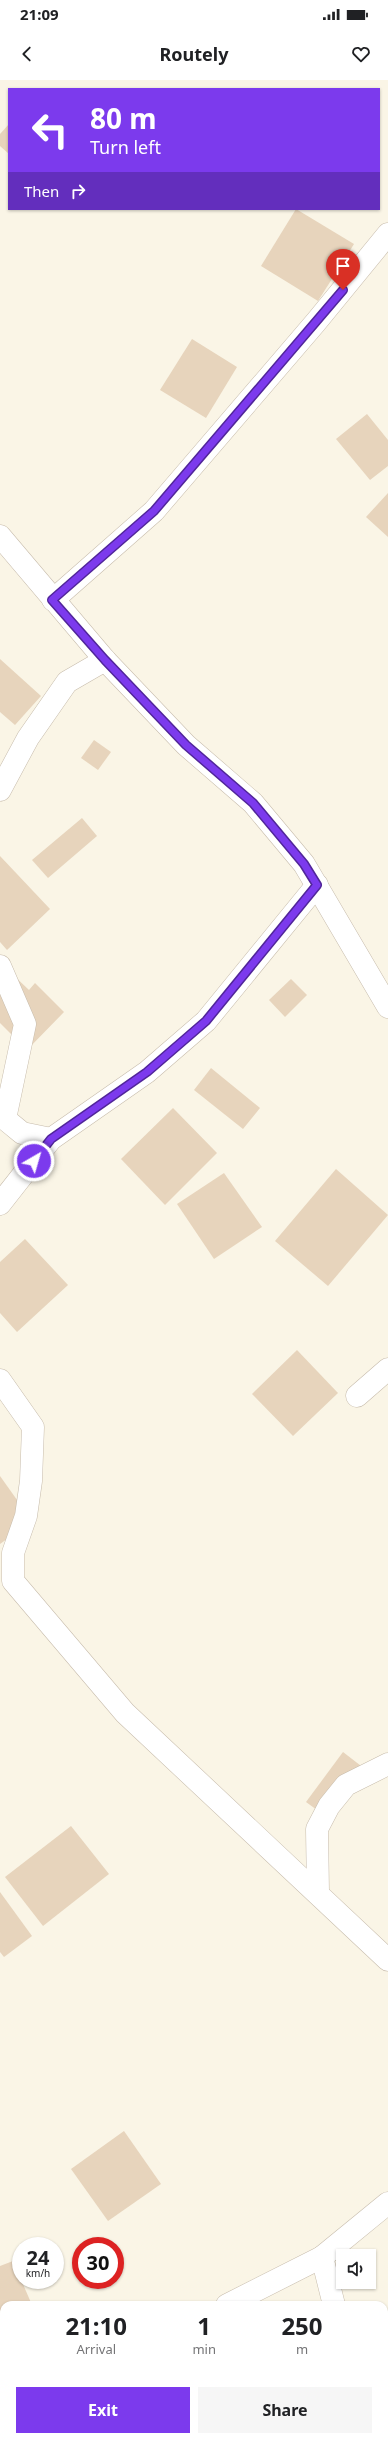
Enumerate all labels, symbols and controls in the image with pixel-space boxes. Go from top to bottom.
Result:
text: 21:09 [20,4,59,24]
text: Routely [160,42,228,66]
icon: back [16,43,38,65]
icon: heart [350,43,372,65]
text: 80 m [90,99,157,137]
icon: left [24,104,76,156]
text: Turn left [90,135,161,159]
icon: right [67,180,89,202]
text: Then [24,181,59,201]
pin [326,249,360,290]
icon: arrive [332,255,354,277]
position arrow [13,1140,55,1182]
speed limit sign: 30 [72,2237,124,2289]
text: 24 [27,2244,49,2271]
map controls [336,2249,376,2289]
button: sound [336,2249,376,2289]
text: km/h [26,2266,50,2280]
text: 21:10 [65,2309,127,2342]
text: 1 [197,2309,211,2342]
text: 250 [281,2309,323,2342]
text: Arrival [76,2340,116,2358]
text: min [192,2340,216,2358]
text: m [296,2340,308,2358]
button: Exit [16,2387,190,2433]
button: Share [198,2387,372,2433]

